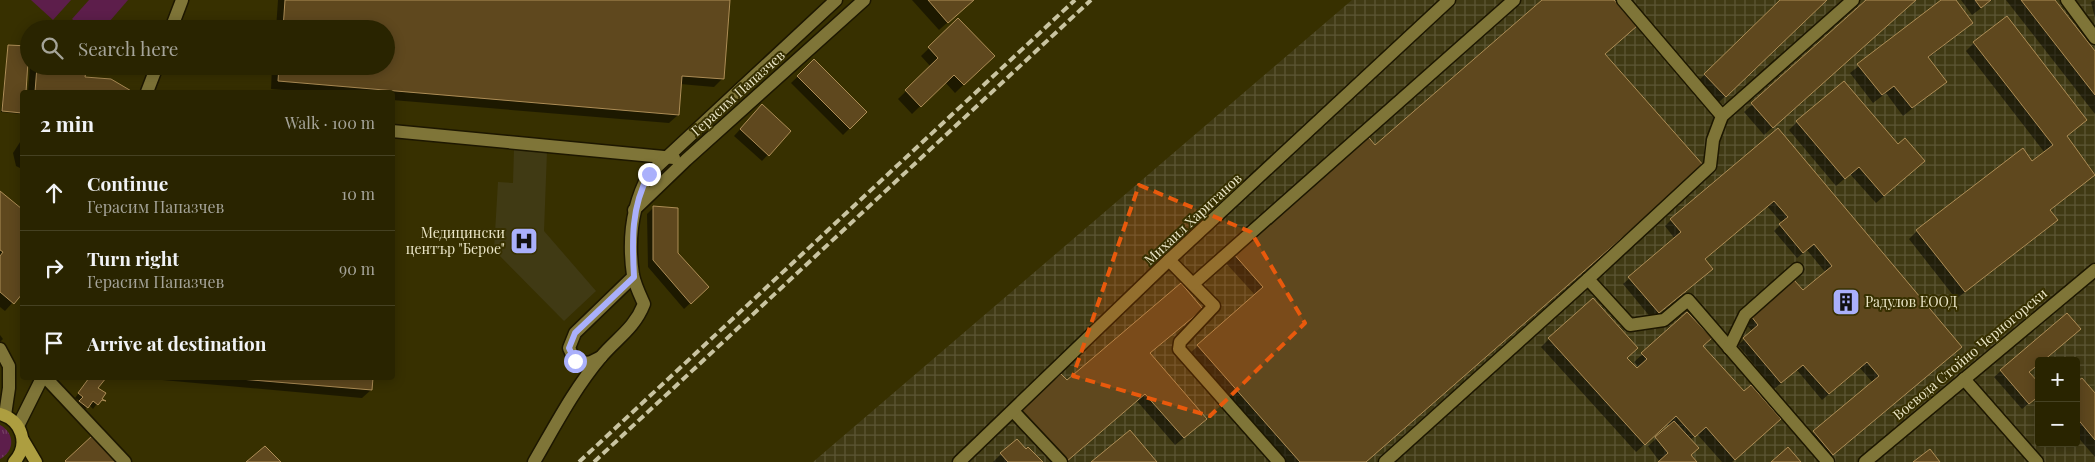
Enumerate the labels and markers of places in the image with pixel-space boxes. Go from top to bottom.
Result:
place label: Медицински център "Берое" [406,223,505,258]
hospital icon: Медицински център "Берое" [509,226,539,256]
building icon: Радулов ЕООД [1831,287,1861,317]
place label: Радулов ЕООД [1865,292,1957,311]

